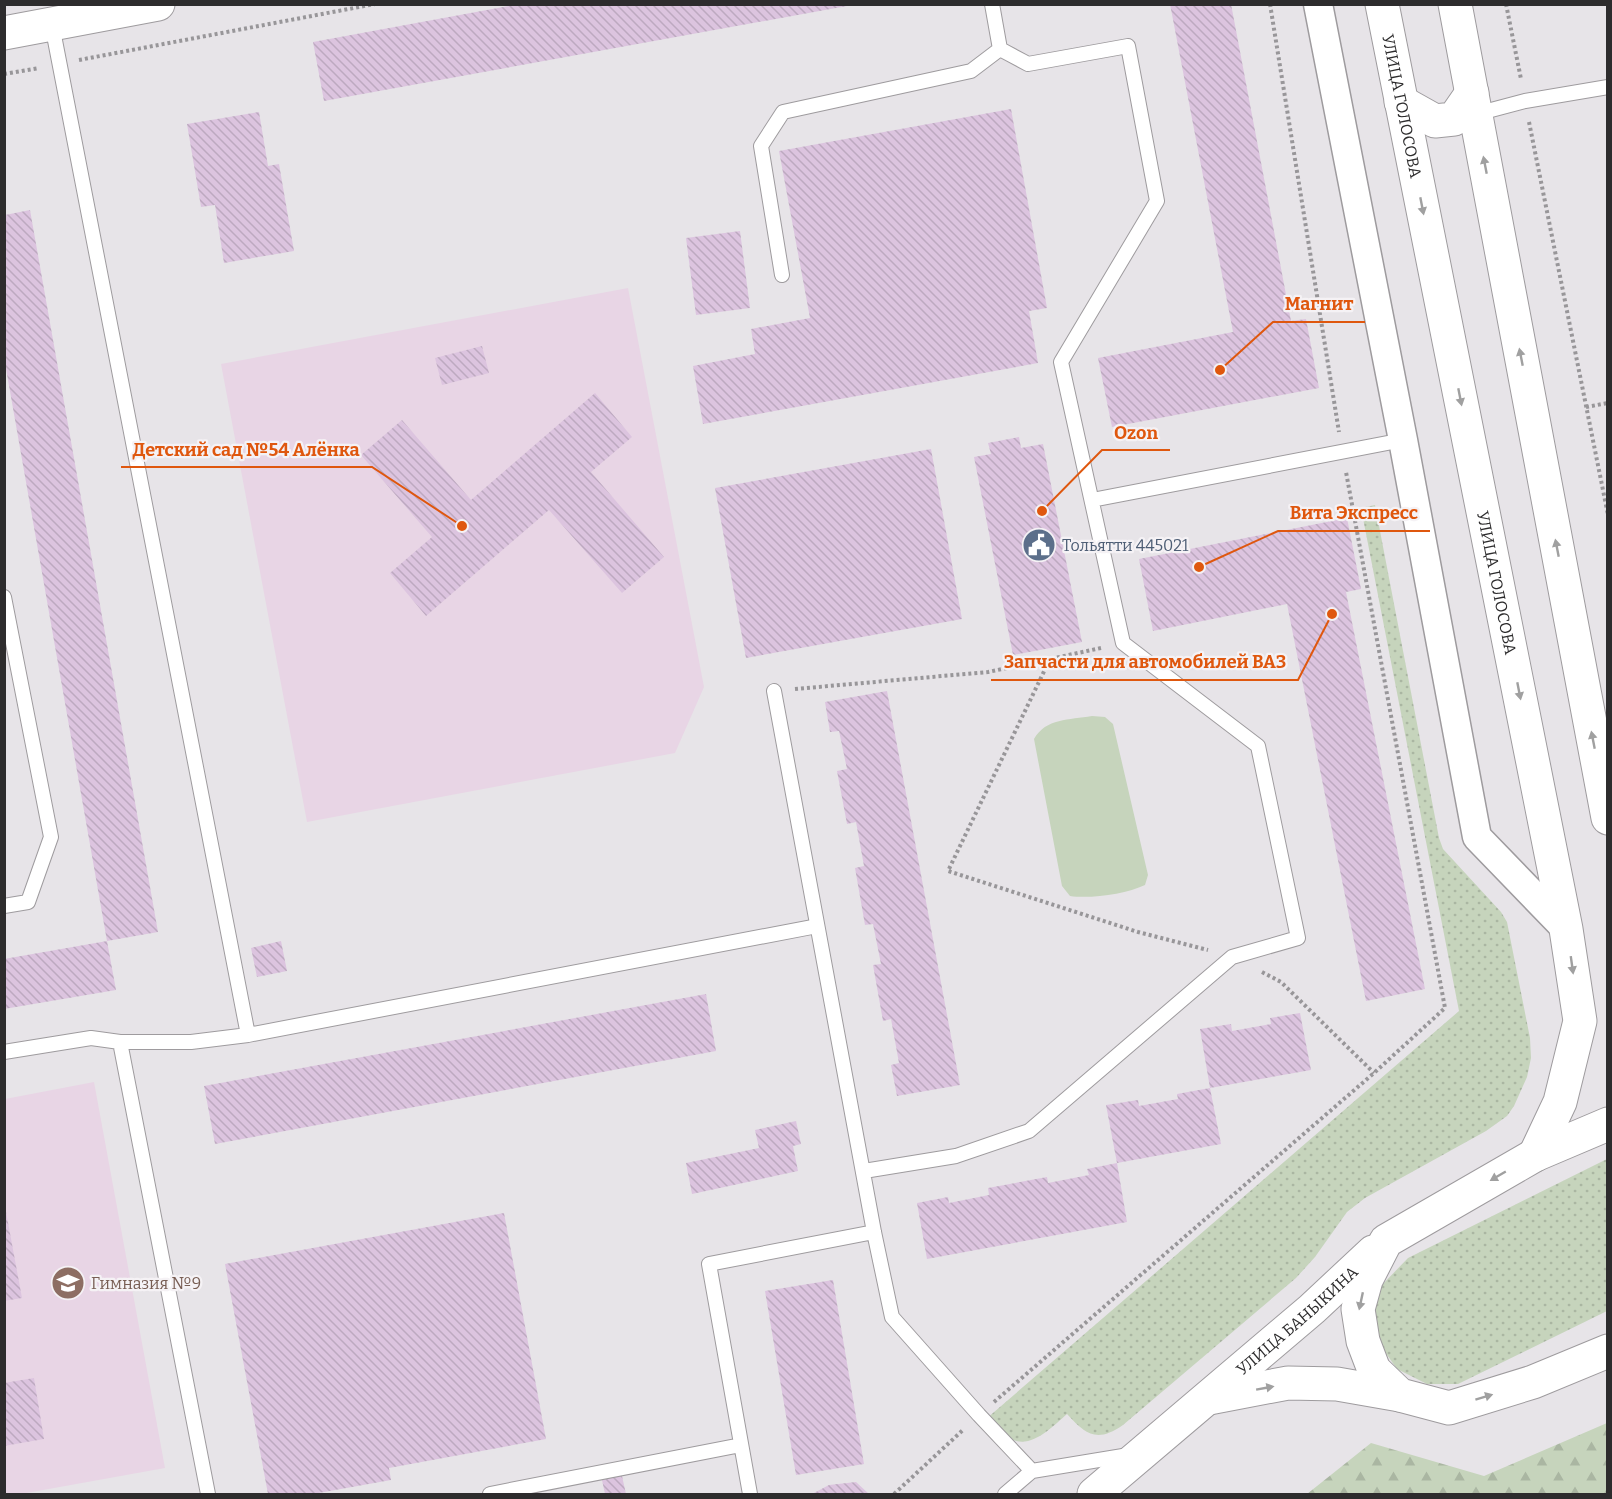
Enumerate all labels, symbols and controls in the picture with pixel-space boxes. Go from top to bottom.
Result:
street label: УЛИЦА ГОЛОСОВА [1379,32,1426,180]
one-way arrow [1480,155,1489,174]
one-way arrow [1418,197,1427,216]
callout: Магнит [1273,286,1365,322]
text: Магнит [1285,293,1353,315]
one-way arrow [1516,347,1525,366]
one-way arrow [1456,388,1465,407]
callout: Ozon [1102,414,1170,450]
text: Ozon [1114,422,1159,444]
callout: Детский сад №54 Алёнка [121,431,372,467]
text: Детский сад №54 Алёнка [132,439,360,461]
callout: Вита Экспресс [1278,495,1430,531]
text: Вита Экспресс [1290,502,1418,524]
street label: УЛИЦА ГОЛОСОВА [1474,509,1521,657]
public building icon: Тольятти 445021 [1021,527,1057,563]
place label: Тольятти 445021 [1062,536,1189,555]
one-way arrow [1552,539,1561,558]
callout: Запчасти для автомобилей ВАЗ [991,644,1298,680]
text: Запчасти для автомобилей ВАЗ [1004,651,1286,673]
one-way arrow [1515,682,1524,701]
one-way arrow [1588,730,1597,749]
one-way arrow [1567,956,1576,975]
one-way arrow [1490,1171,1506,1182]
street label: УЛИЦА БАНЫКИНА [1232,1262,1362,1379]
school or university icon: Гимназия №9 [50,1265,86,1301]
place label: Гимназия №9 [91,1274,201,1293]
one-way arrow [1355,1292,1365,1310]
one-way arrow [1255,1383,1274,1392]
one-way arrow [1475,1392,1493,1401]

